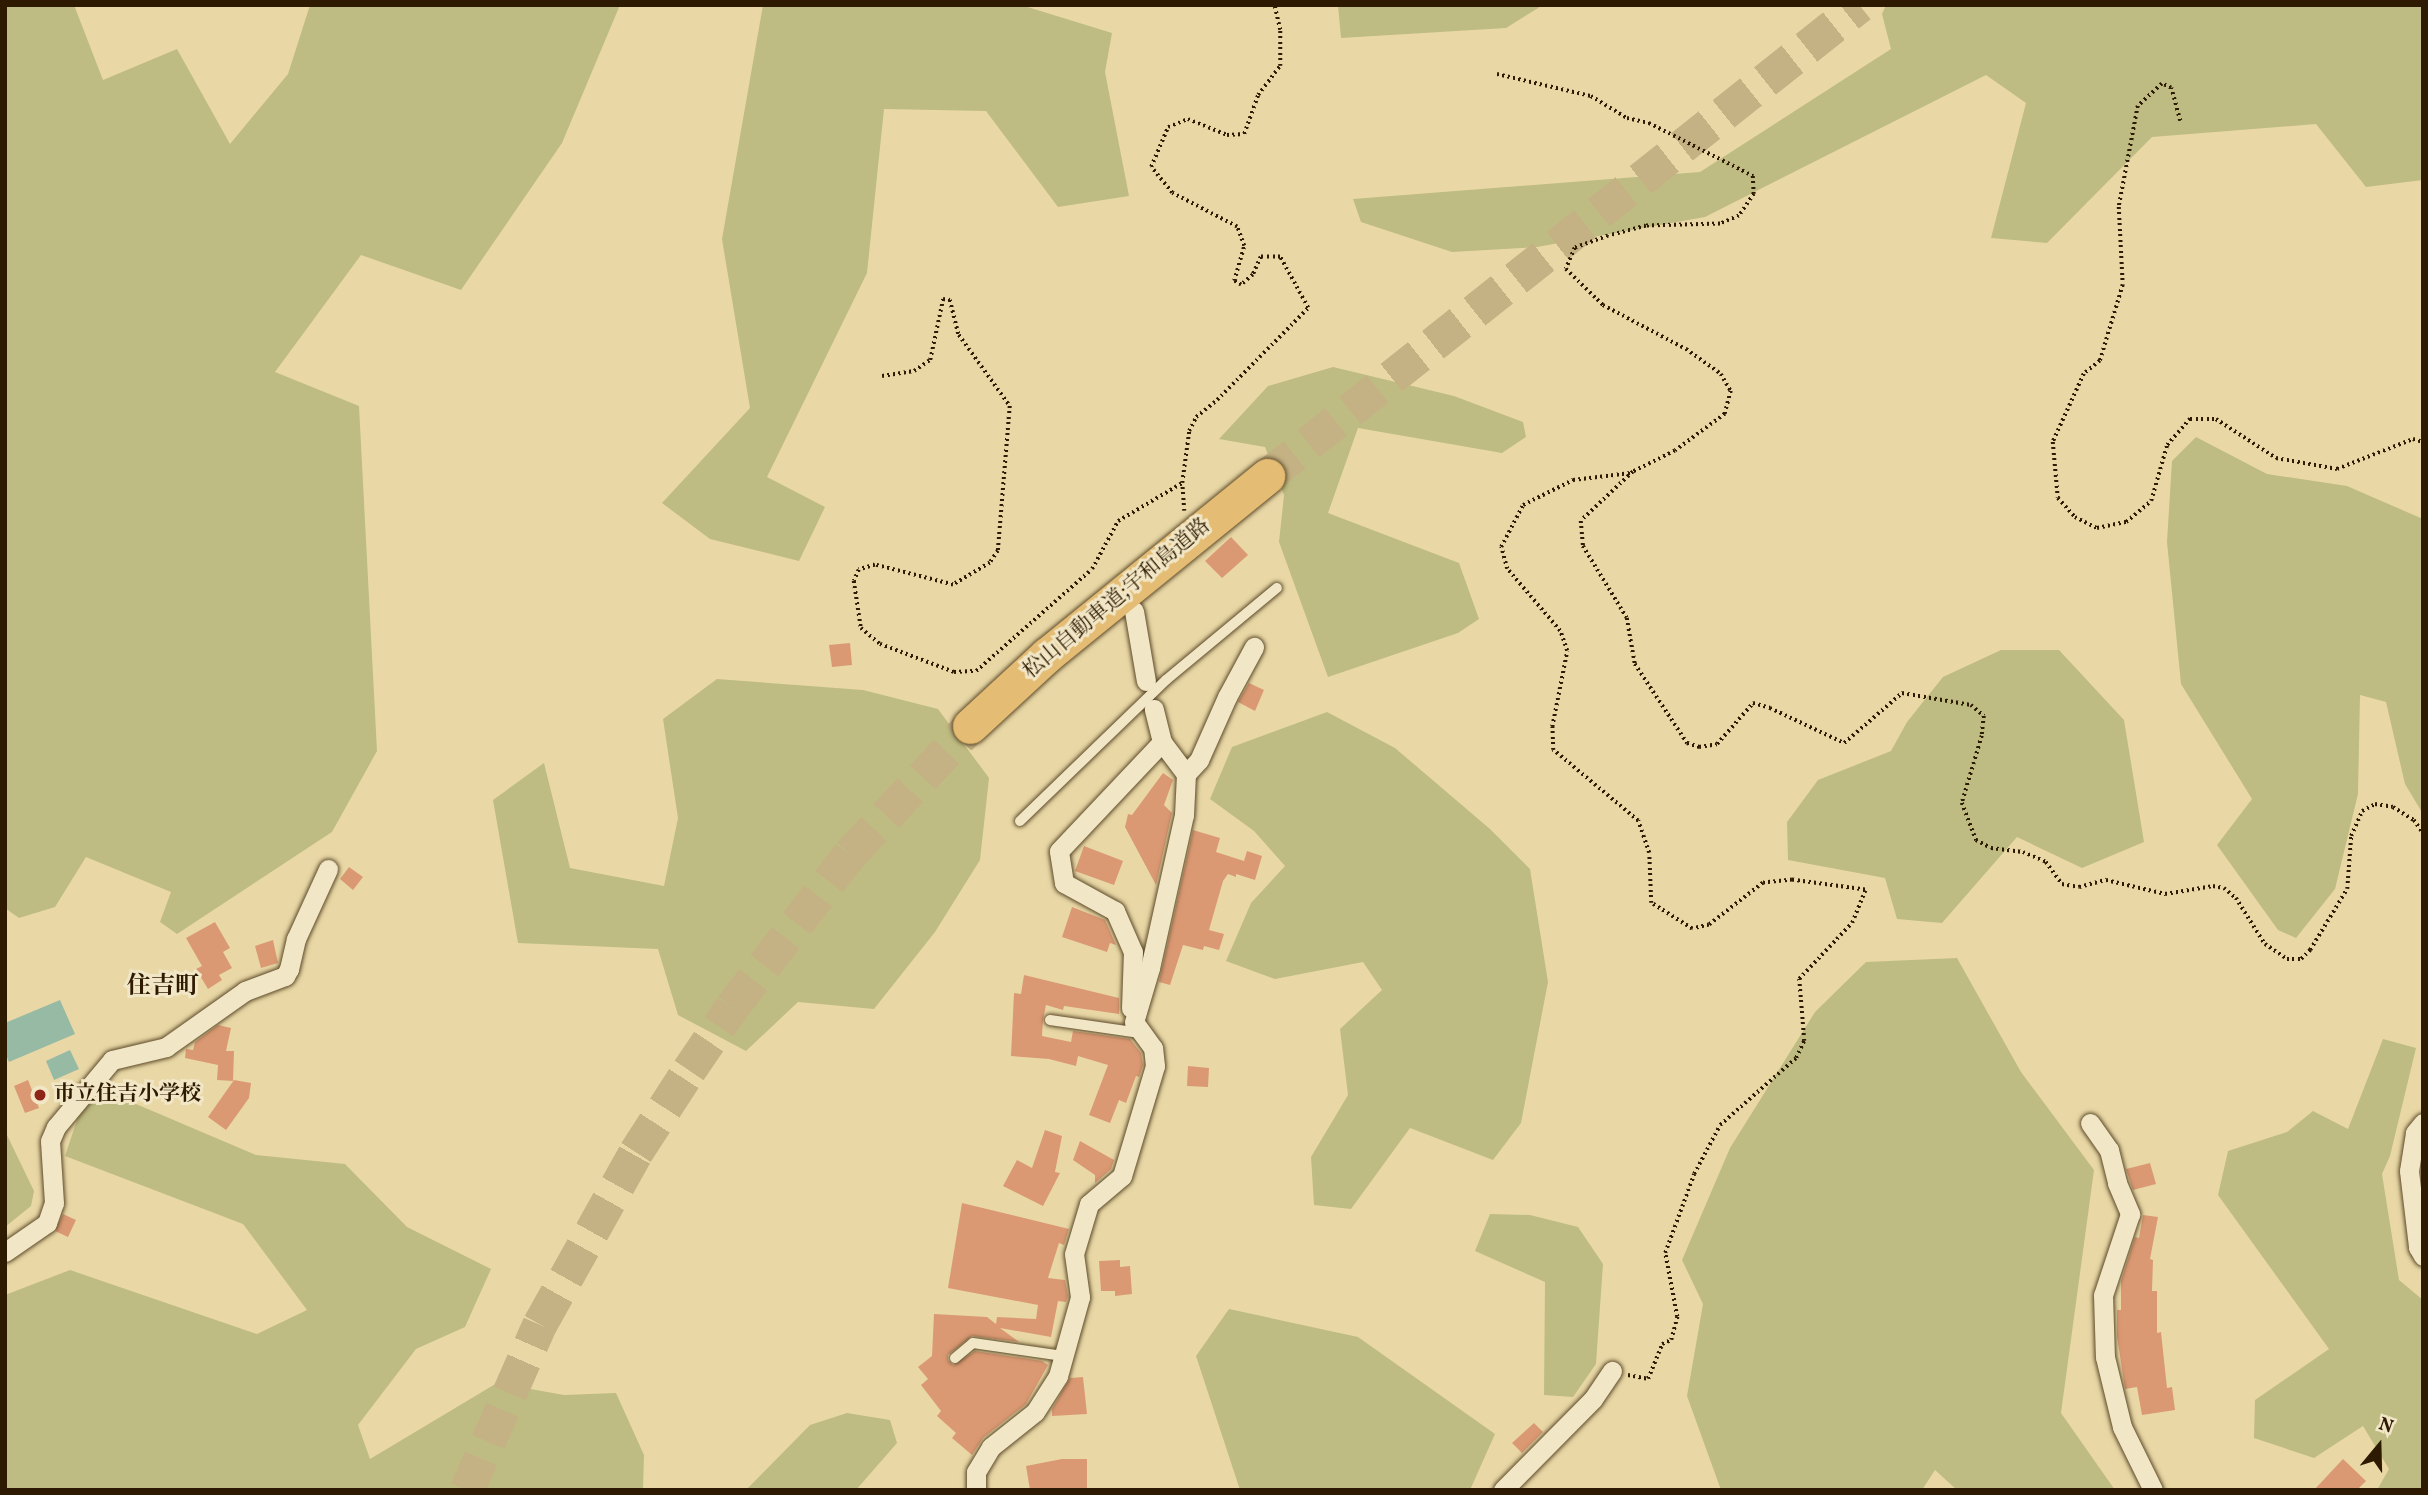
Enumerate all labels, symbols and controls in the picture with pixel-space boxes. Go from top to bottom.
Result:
street label: 松山自動車道;宇和島道路 [1018,513,1216,685]
district label: 住吉町 [127,974,199,1002]
place label: 市立住吉小学校 [54,1082,201,1108]
marker: 市立住吉小学校 [32,1087,48,1103]
north arrow [2344,1411,2414,1481]
text: N [2375,1412,2397,1441]

